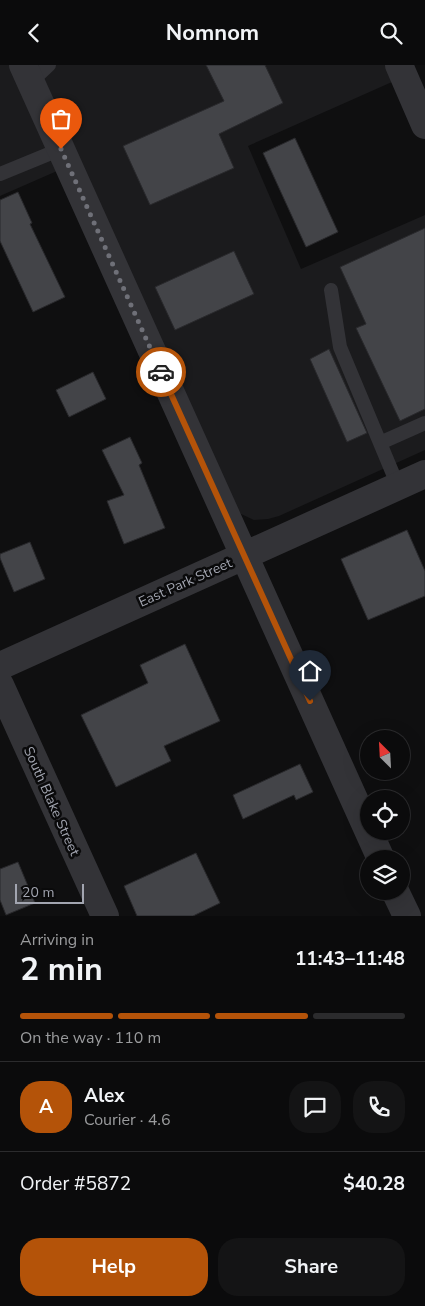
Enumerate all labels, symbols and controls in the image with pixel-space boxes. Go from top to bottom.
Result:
text: Nomnom [166,18,259,48]
icon: back [20,19,48,47]
icon: search [377,19,405,47]
pin [40,98,82,149]
icon: bag [47,105,75,133]
courier [136,347,186,397]
icon: car [147,358,175,386]
street label: East Park Street [135,553,235,612]
pin [289,650,331,701]
icon: home [296,657,324,685]
north arrow [360,730,410,780]
map controls [360,730,410,900]
street label: South Blake Street [19,744,84,859]
button: locate [360,790,410,840]
button: layers [360,850,410,900]
scale bar [15,881,84,904]
text: 20 m [22,883,54,902]
text: Arriving in [20,929,94,951]
text: 11:43–11:48 [295,946,405,972]
text: 2 min [20,948,103,991]
text: On the way · 110 m [20,1027,161,1049]
button: chat [289,1081,341,1133]
button: phone [353,1081,405,1133]
text: Alex [84,1083,125,1109]
text: A [39,1094,53,1120]
text: Courier · 4.6 [84,1109,170,1131]
text: Order #5872 [20,1171,131,1197]
text: $40.28 [343,1171,405,1197]
button: Help [20,1238,208,1296]
button: Share [218,1238,405,1296]

